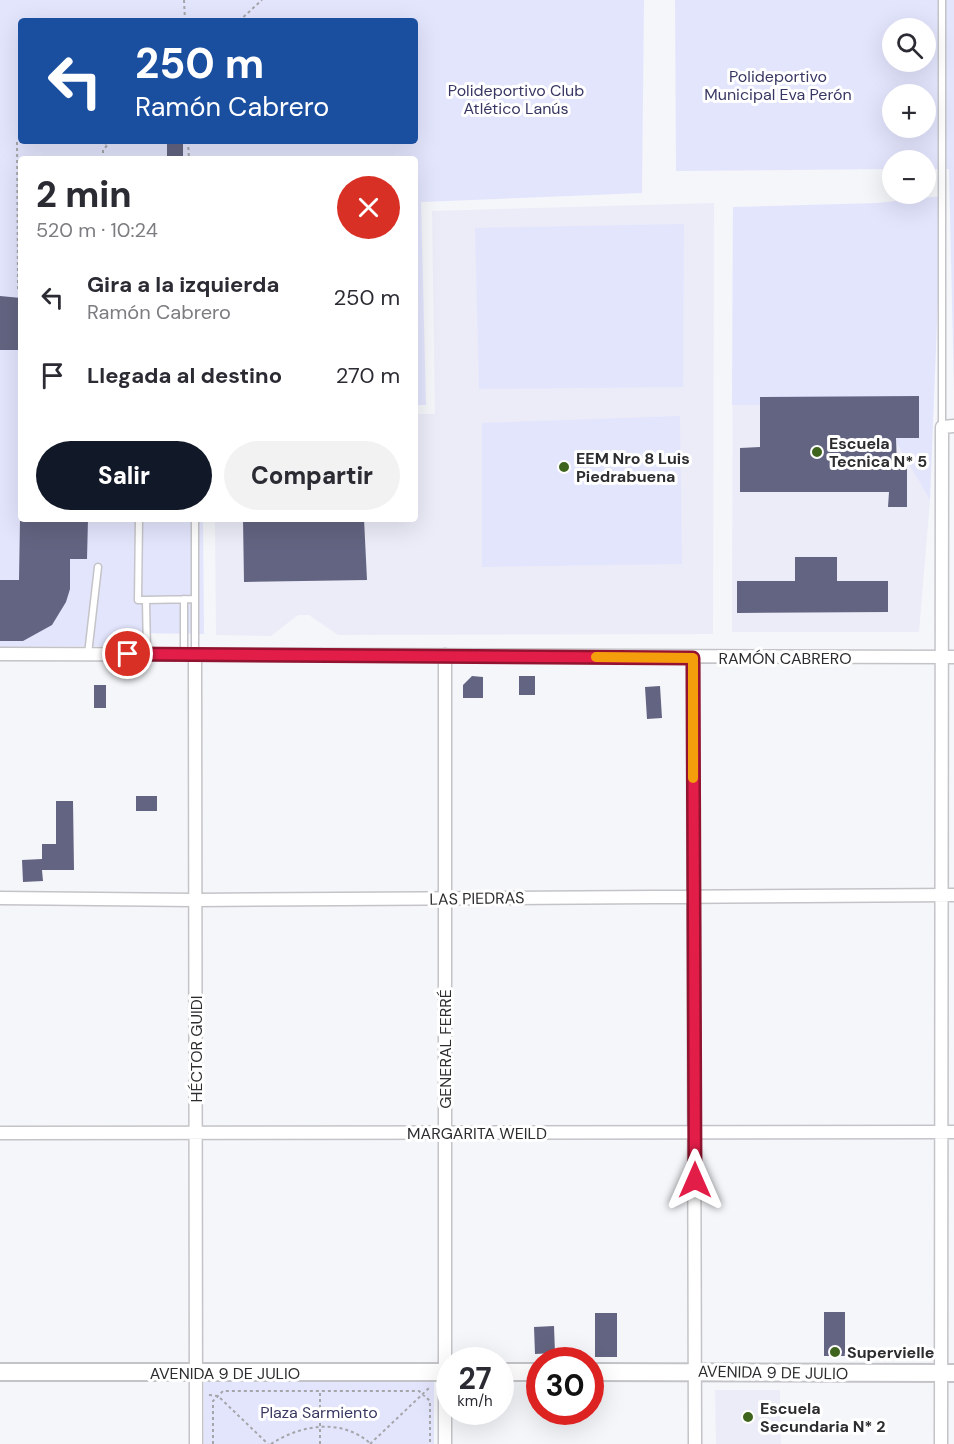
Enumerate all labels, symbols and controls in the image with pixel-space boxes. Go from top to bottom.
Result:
map controls [882,18,936,204]
button: search [882,18,936,72]
text: 250 m [135,36,264,91]
icon: left [36,42,114,120]
park label: Polideportivo Municipal Eva Perón [704,66,852,105]
park label: Polideportivo Club Atlético Lanús [448,80,584,119]
button: + [882,84,936,138]
text: Ramón Cabrero [135,89,329,124]
button: − [882,150,936,204]
text: 2 min [36,171,132,218]
button: close [337,176,400,239]
text: 520 m · 10:24 [36,217,158,243]
text: Gira a la izquierda [87,270,279,299]
icon: left [36,281,69,314]
text: 250 m [333,283,400,312]
text: Ramón Cabrero [87,299,231,325]
icon: arrive [36,359,69,392]
text: Llegada al destino [87,361,282,390]
text: 270 m [336,361,400,390]
place label: Escuela Tecnica N* 5 [829,433,927,472]
button: Salir [36,441,212,510]
button: Compartir [224,441,400,510]
marker: Escuela Tecnica N* 5 [810,445,824,459]
place label: EEM Nro 8 Luis Piedrabuena [576,448,690,487]
marker: EEM Nro 8 Luis Piedrabuena [557,460,571,474]
pin [102,628,153,679]
icon: arrive [111,637,144,670]
street label: RAMÓN CABRERO [718,648,852,669]
street label: LAS PIEDRAS [429,887,525,910]
street label: GENERAL FERRÉ [435,989,456,1109]
street label: HÉCTOR GUIDI [186,996,207,1102]
street label: MARGARITA WEILD [407,1123,547,1144]
position arrow [663,1148,727,1212]
place label: Supervielle [847,1342,934,1363]
marker: Supervielle [828,1345,842,1359]
speed limit sign: 30 [526,1347,604,1425]
text: 27 [458,1359,492,1398]
street label: AVENIDA 9 DE JULIO [698,1361,848,1384]
street label: AVENIDA 9 DE JULIO [150,1363,300,1384]
text: km/h [457,1391,493,1411]
place label: Escuela Secundaria N* 2 [760,1398,886,1437]
park label: Plaza Sarmiento [260,1402,378,1423]
marker: Escuela Secundaria N* 2 [741,1410,755,1424]

